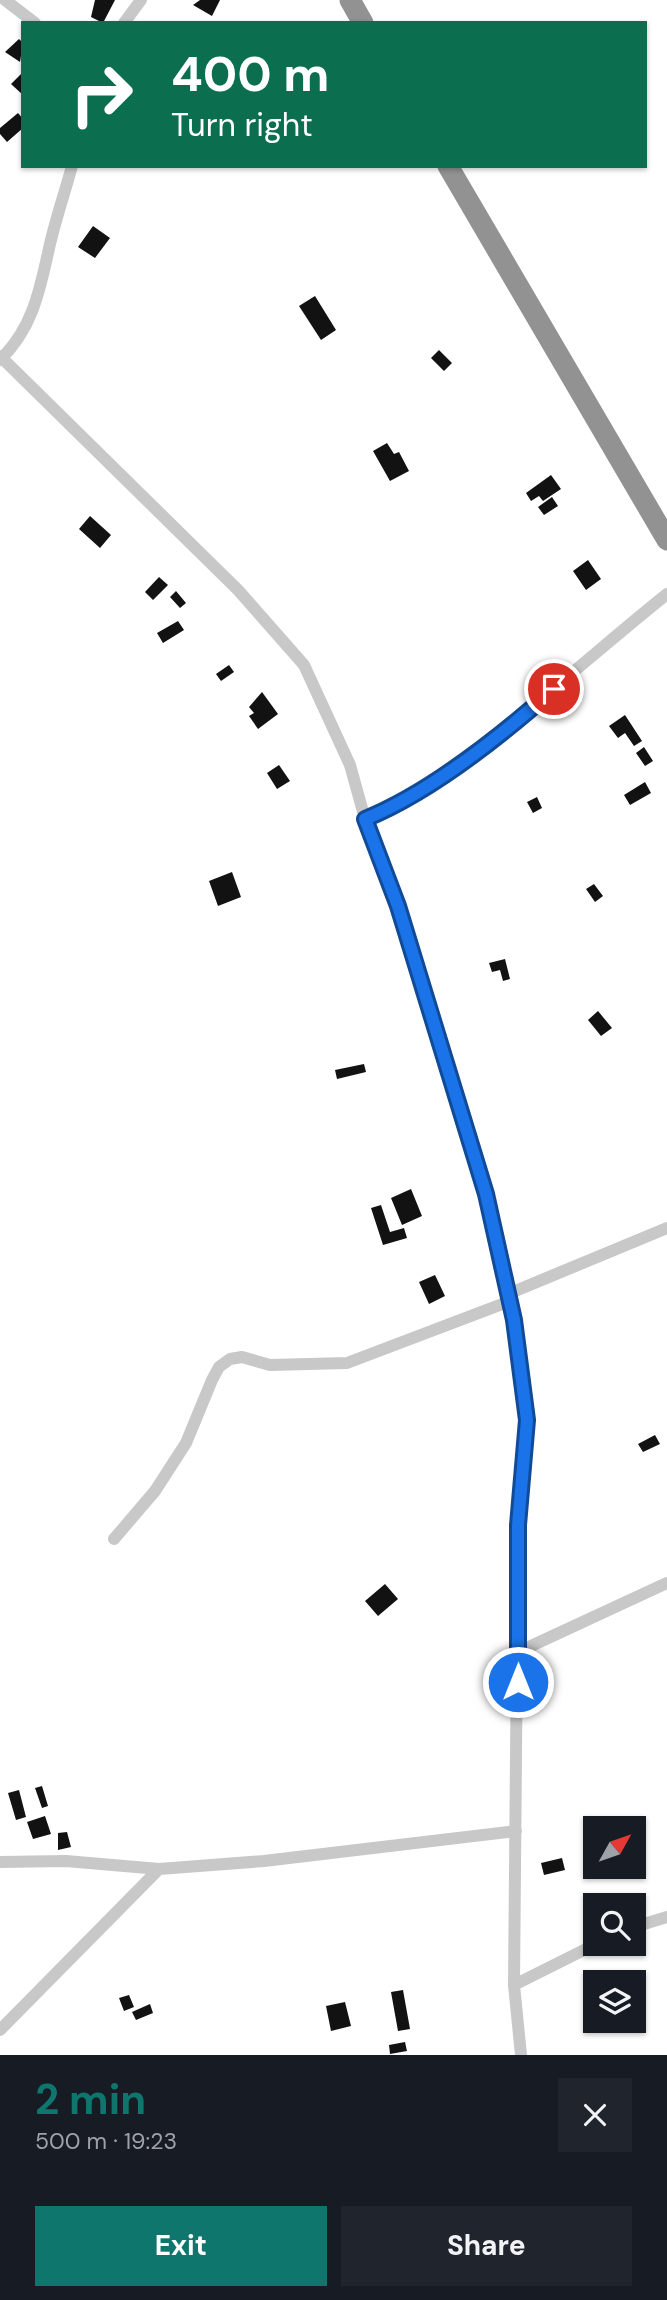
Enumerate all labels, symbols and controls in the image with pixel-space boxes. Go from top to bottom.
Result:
text: 400 m [171,42,329,106]
icon: right [56,49,147,140]
text: Turn right [171,104,313,146]
pin [524,659,584,719]
icon: arrive [535,670,573,708]
position arrow [481,1645,555,1719]
north arrow [583,1816,646,1880]
map controls [583,1816,646,2033]
button: search [583,1893,646,1956]
button: layers [583,1970,646,2033]
text: 2 min [35,2072,146,2127]
button: close [558,2078,632,2152]
text: 500 m · 19:23 [35,2126,177,2156]
button: Exit [35,2206,327,2286]
button: Share [341,2206,632,2286]

